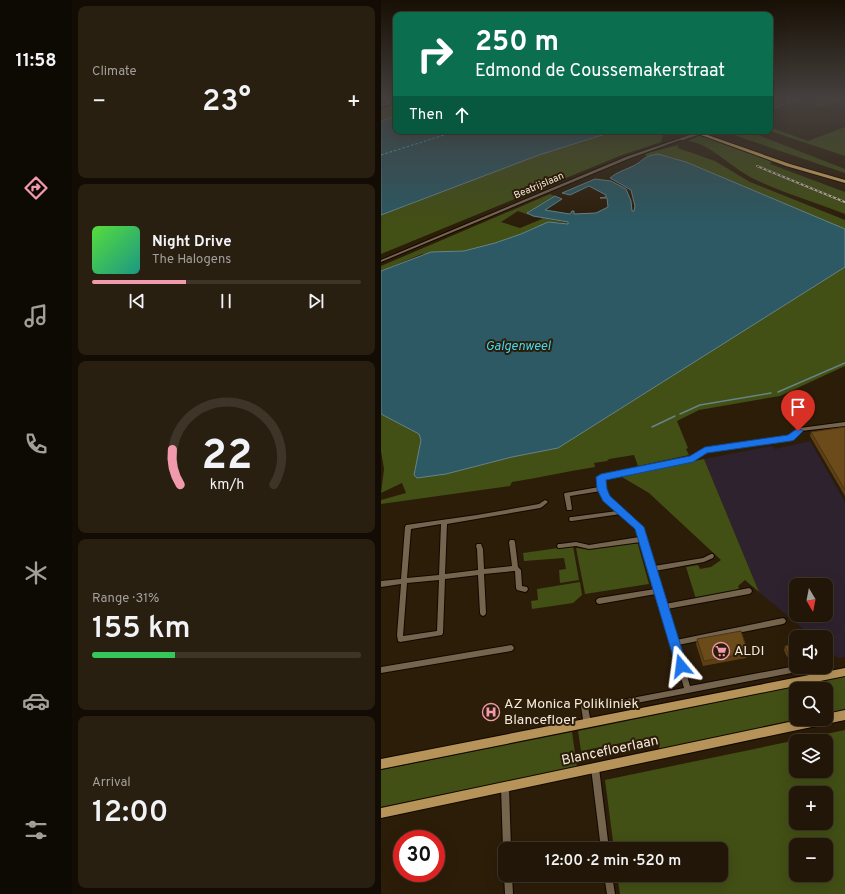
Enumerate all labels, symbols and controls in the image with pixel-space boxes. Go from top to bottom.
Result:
text: 250 m [475,25,559,61]
icon: right [409,28,461,80]
text: 11:58 [15,50,57,73]
text: Edmond de Coussemakerstraat [475,60,725,83]
text: Climate [92,64,137,80]
text: 23° [202,84,251,121]
text: − [92,89,106,116]
text: + [347,89,361,116]
icon: ahead [451,104,473,126]
text: Then [409,106,443,125]
street label: Beatrijslaan [512,170,566,202]
icon: directions [22,174,50,202]
text: Night Drive [152,233,232,252]
text: The Halogens [152,252,231,268]
icon: previous [126,290,148,312]
icon: pause [215,290,237,312]
icon: next [305,290,327,312]
icon: music [22,302,50,330]
water label: Galgenweel [485,339,551,355]
pin [781,390,815,431]
icon: arrive [787,396,809,418]
icon: phone [22,430,50,458]
text: 22 [201,431,252,484]
text: km/h [209,476,244,494]
icon: climate [22,559,50,587]
north arrow [789,578,833,622]
map controls [789,578,833,882]
text: Range · 31% [92,591,159,607]
text: 155 km [92,611,191,648]
button: sound [789,630,833,674]
supermarket icon: ALDI [711,641,731,661]
place label: ALDI [734,643,765,660]
position arrow [660,645,702,687]
button: search [789,682,833,726]
icon: car [22,687,50,715]
place label: AZ Monica Polikliniek Blancefloer [504,696,639,729]
hospital icon: AZ Monica Polikliniek Blancefloer [481,702,501,722]
street label: Blancefloerlaan [560,732,660,770]
button: layers [789,734,833,778]
text: Arrival [92,775,131,791]
button: + [789,786,833,830]
text: 12:00 [92,795,168,832]
icon: filters [22,816,50,844]
speed limit sign: 30 [393,830,445,882]
button: − [789,838,833,882]
text: 12:00 · 2 min · 520 m [545,852,681,871]

